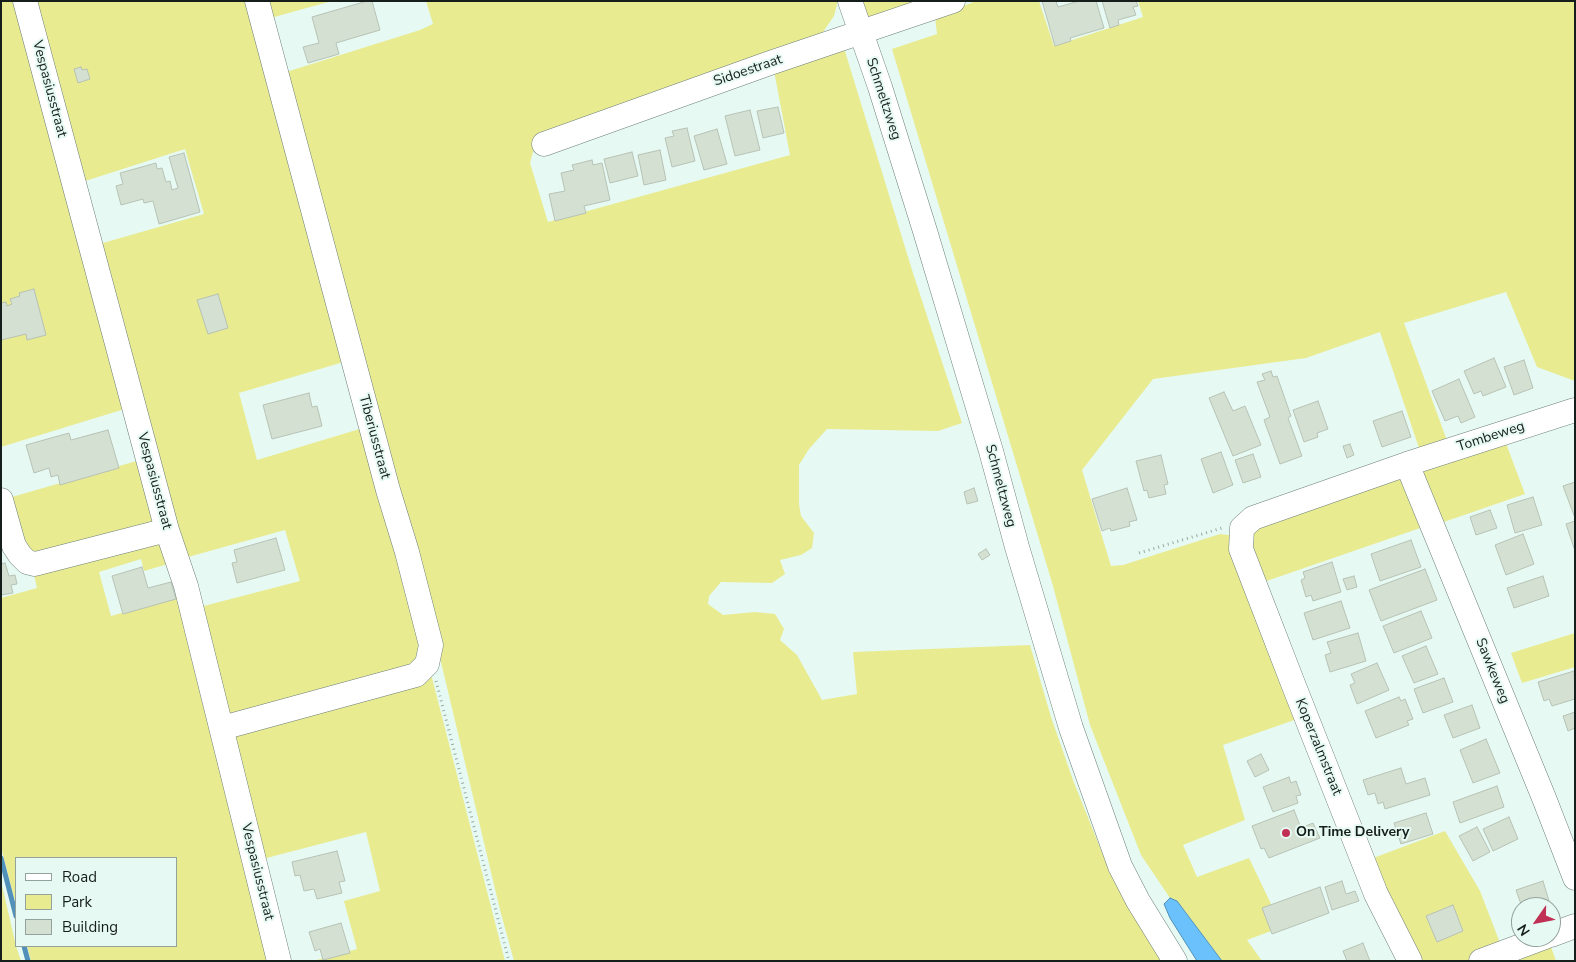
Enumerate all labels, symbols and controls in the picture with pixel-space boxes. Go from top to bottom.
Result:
street label: Vespasiusstraat [28,39,70,139]
street label: Sidoestraat [711,51,785,91]
street label: Schmeltzweg [862,56,904,142]
street label: Tiberiusstraat [355,393,393,481]
street label: Tombeweg [1455,418,1527,456]
street label: Vespasiusstraat [133,431,175,531]
street label: Schmeltzweg [981,443,1019,529]
street label: Sawkeweg [1471,636,1513,706]
street label: Koperzalmstraat [1291,696,1345,798]
street label: Vespasiusstraat [237,822,277,922]
place label: On Time Delivery [1296,825,1409,841]
marker: On Time Delivery [1280,827,1292,839]
legend [15,857,178,947]
text: Road [62,867,97,887]
text: Park [62,892,92,912]
north arrow [1511,897,1561,947]
text: Building [62,917,118,937]
text: N [1513,920,1535,939]

